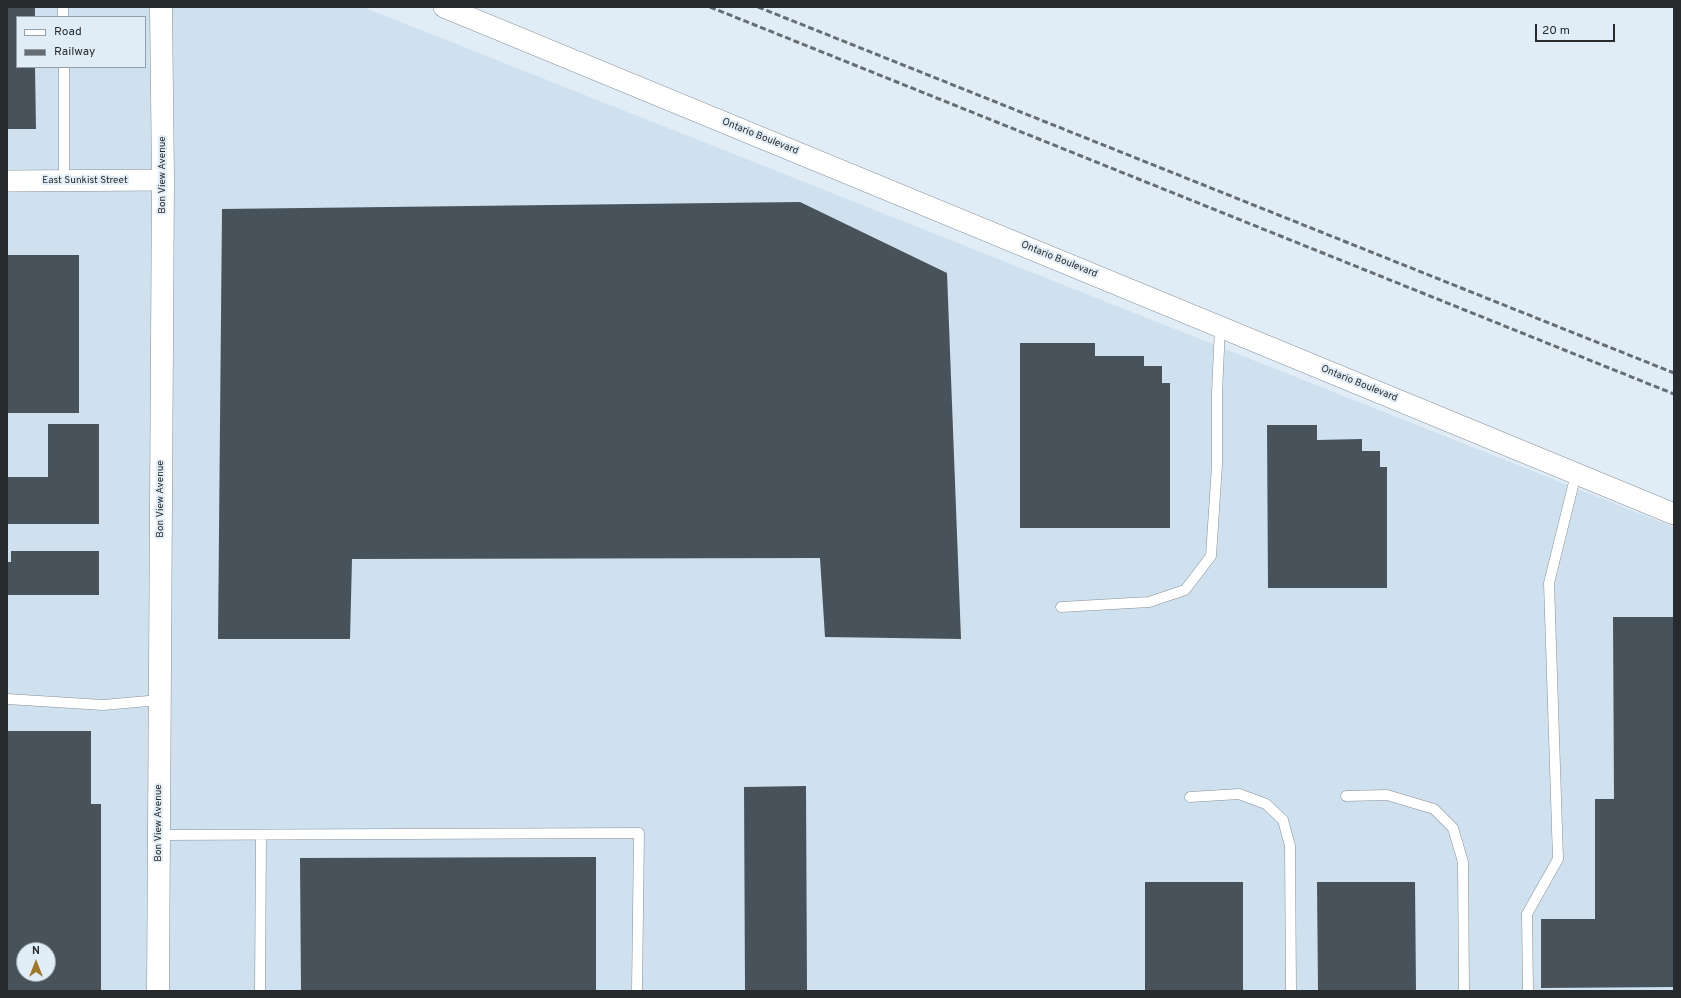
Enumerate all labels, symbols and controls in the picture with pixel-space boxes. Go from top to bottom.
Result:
legend [16,16,146,68]
scale bar [1537,16,1617,42]
text: 20 m [1542,23,1570,39]
text: Road [54,24,82,40]
text: Railway [54,44,95,60]
street label: Ontario Boulevard [720,116,800,158]
street label: Bon View Avenue [157,136,169,214]
street label: East Sunkist Street [42,175,128,187]
street label: Ontario Boulevard [1019,239,1099,281]
street label: Ontario Boulevard [1319,363,1399,405]
street label: Bon View Avenue [155,460,167,538]
street label: Bon View Avenue [153,784,165,862]
north arrow [16,942,56,982]
text: N [32,944,40,958]

